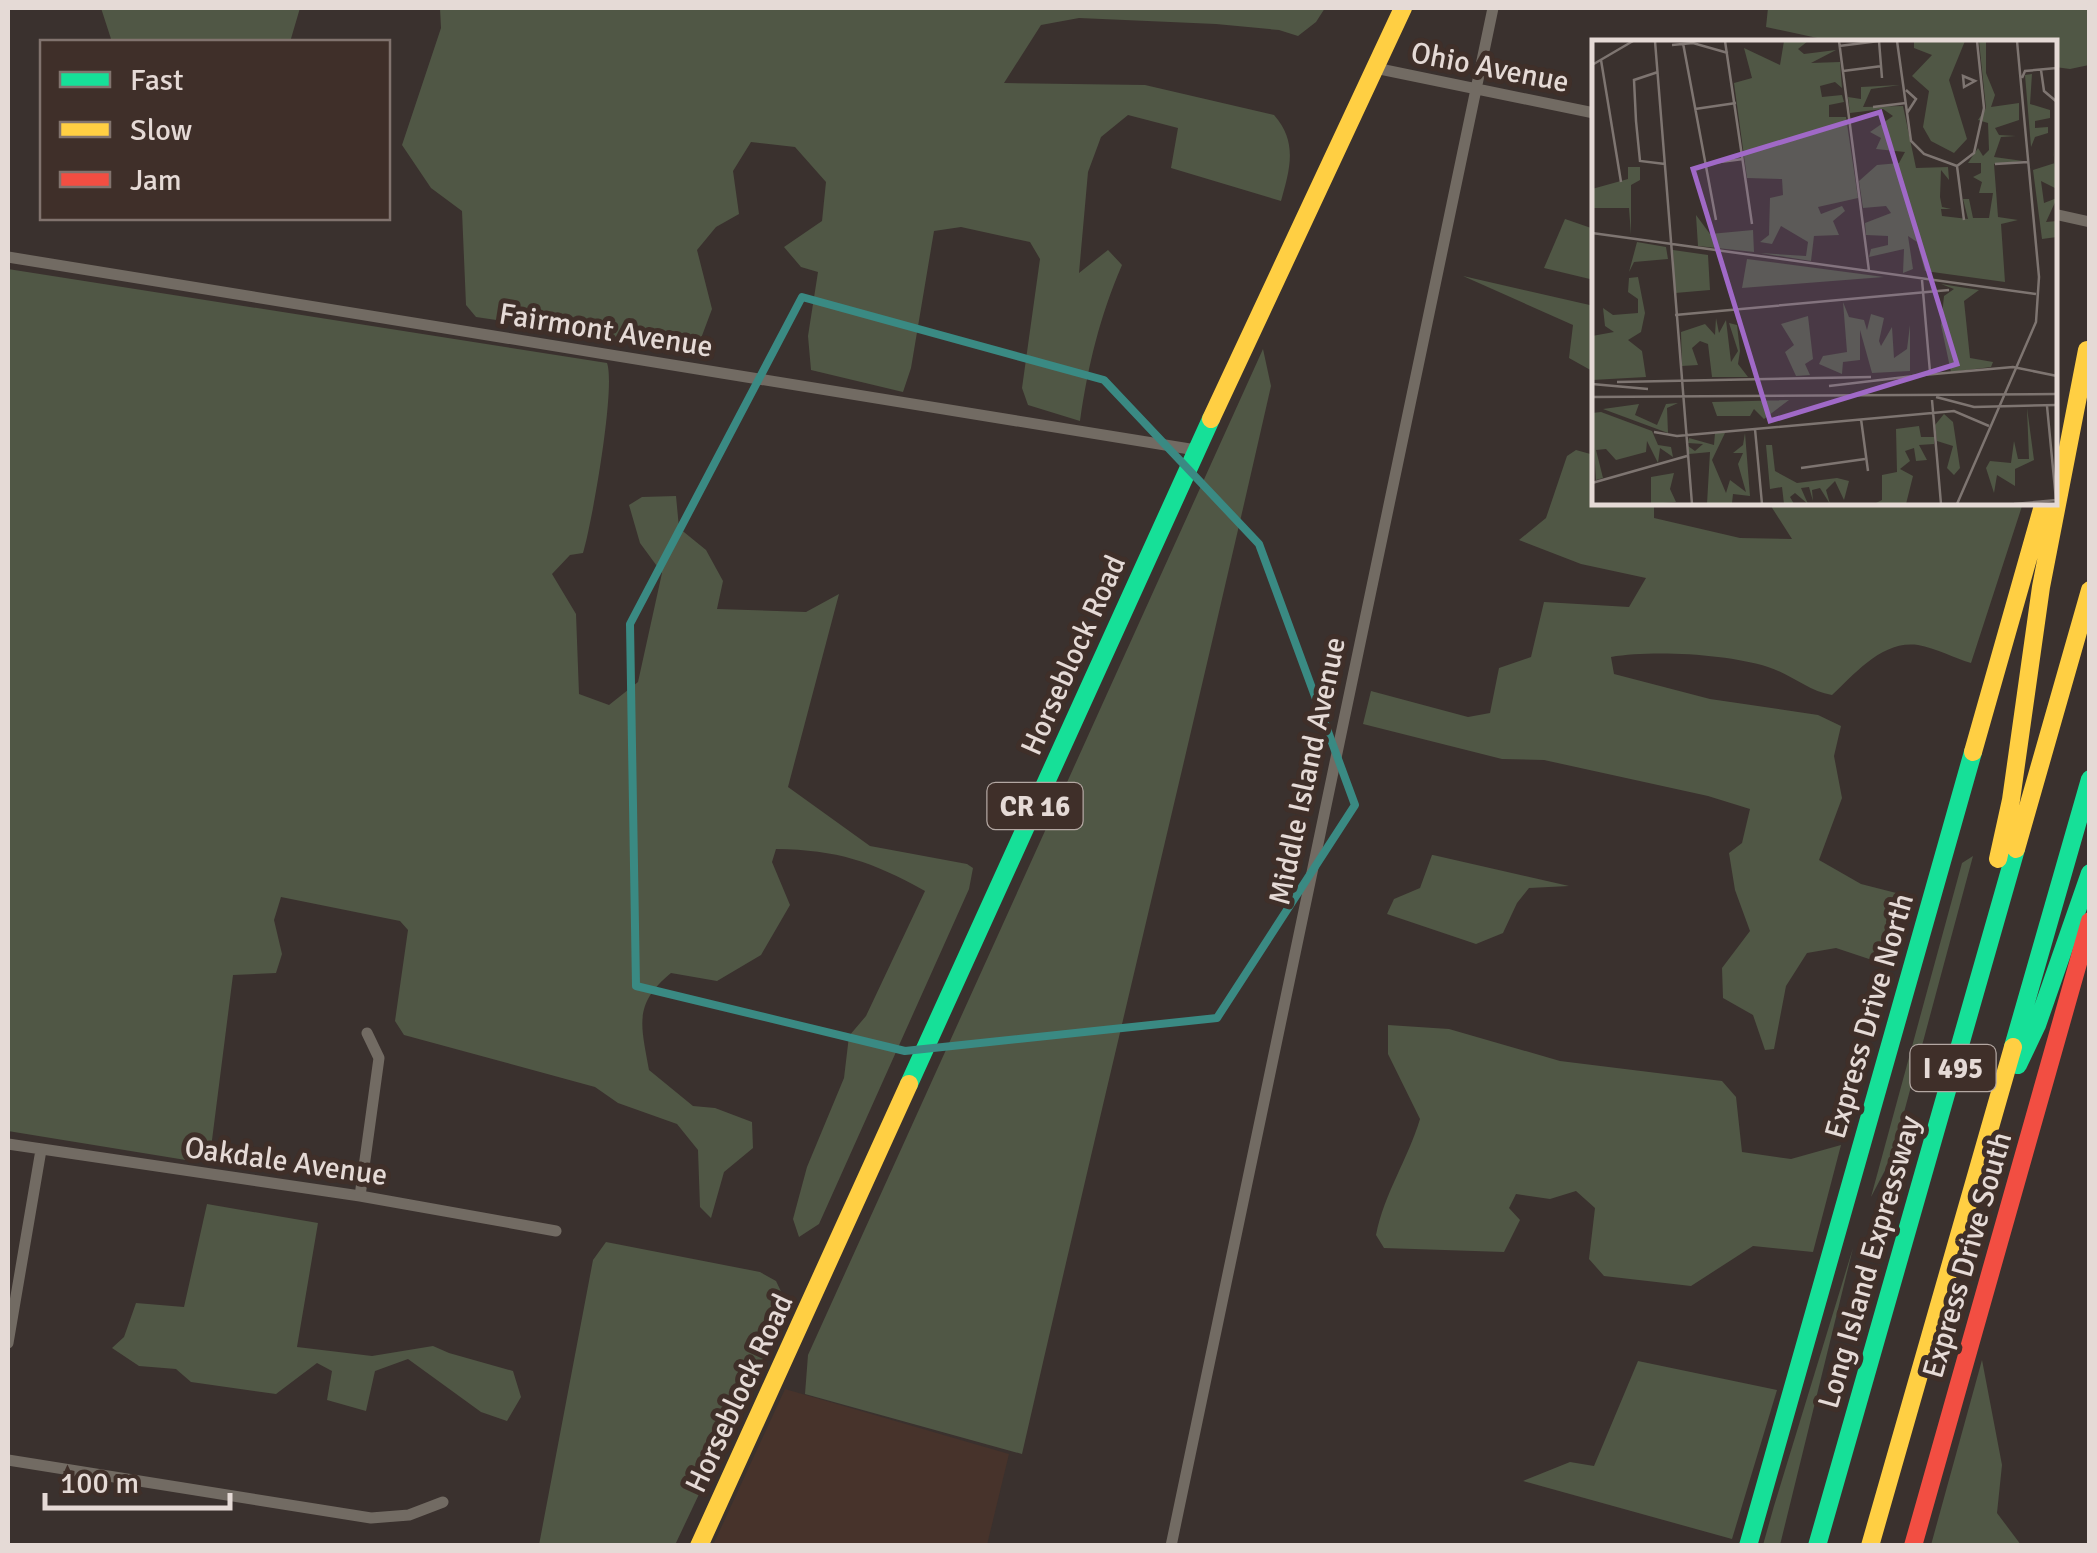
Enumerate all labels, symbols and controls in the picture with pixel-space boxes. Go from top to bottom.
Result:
street label: Ohio Avenue [1408,34,1572,101]
legend [40,40,390,220]
inset map [1592,40,2057,505]
text: Fast [130,62,183,99]
text: Slow [130,112,192,149]
text: Jam [130,162,182,199]
street label: Fairmont Avenue [496,295,715,366]
street label: Horseblock Road [1013,549,1134,761]
street label: Middle Island Avenue [1261,634,1354,908]
road number: CR 16 [988,783,1082,829]
street label: Express Drive North [1817,889,1922,1143]
road number: I 495 [1910,1045,1996,1091]
street label: Long Island Expressway [1810,1111,1929,1413]
street label: Express Drive South [1915,1128,2020,1382]
street label: Oakdale Avenue [182,1129,390,1194]
street label: Horseblock Road [677,1288,802,1498]
scale bar [45,1448,230,1510]
text: 100 m [60,1465,139,1502]

